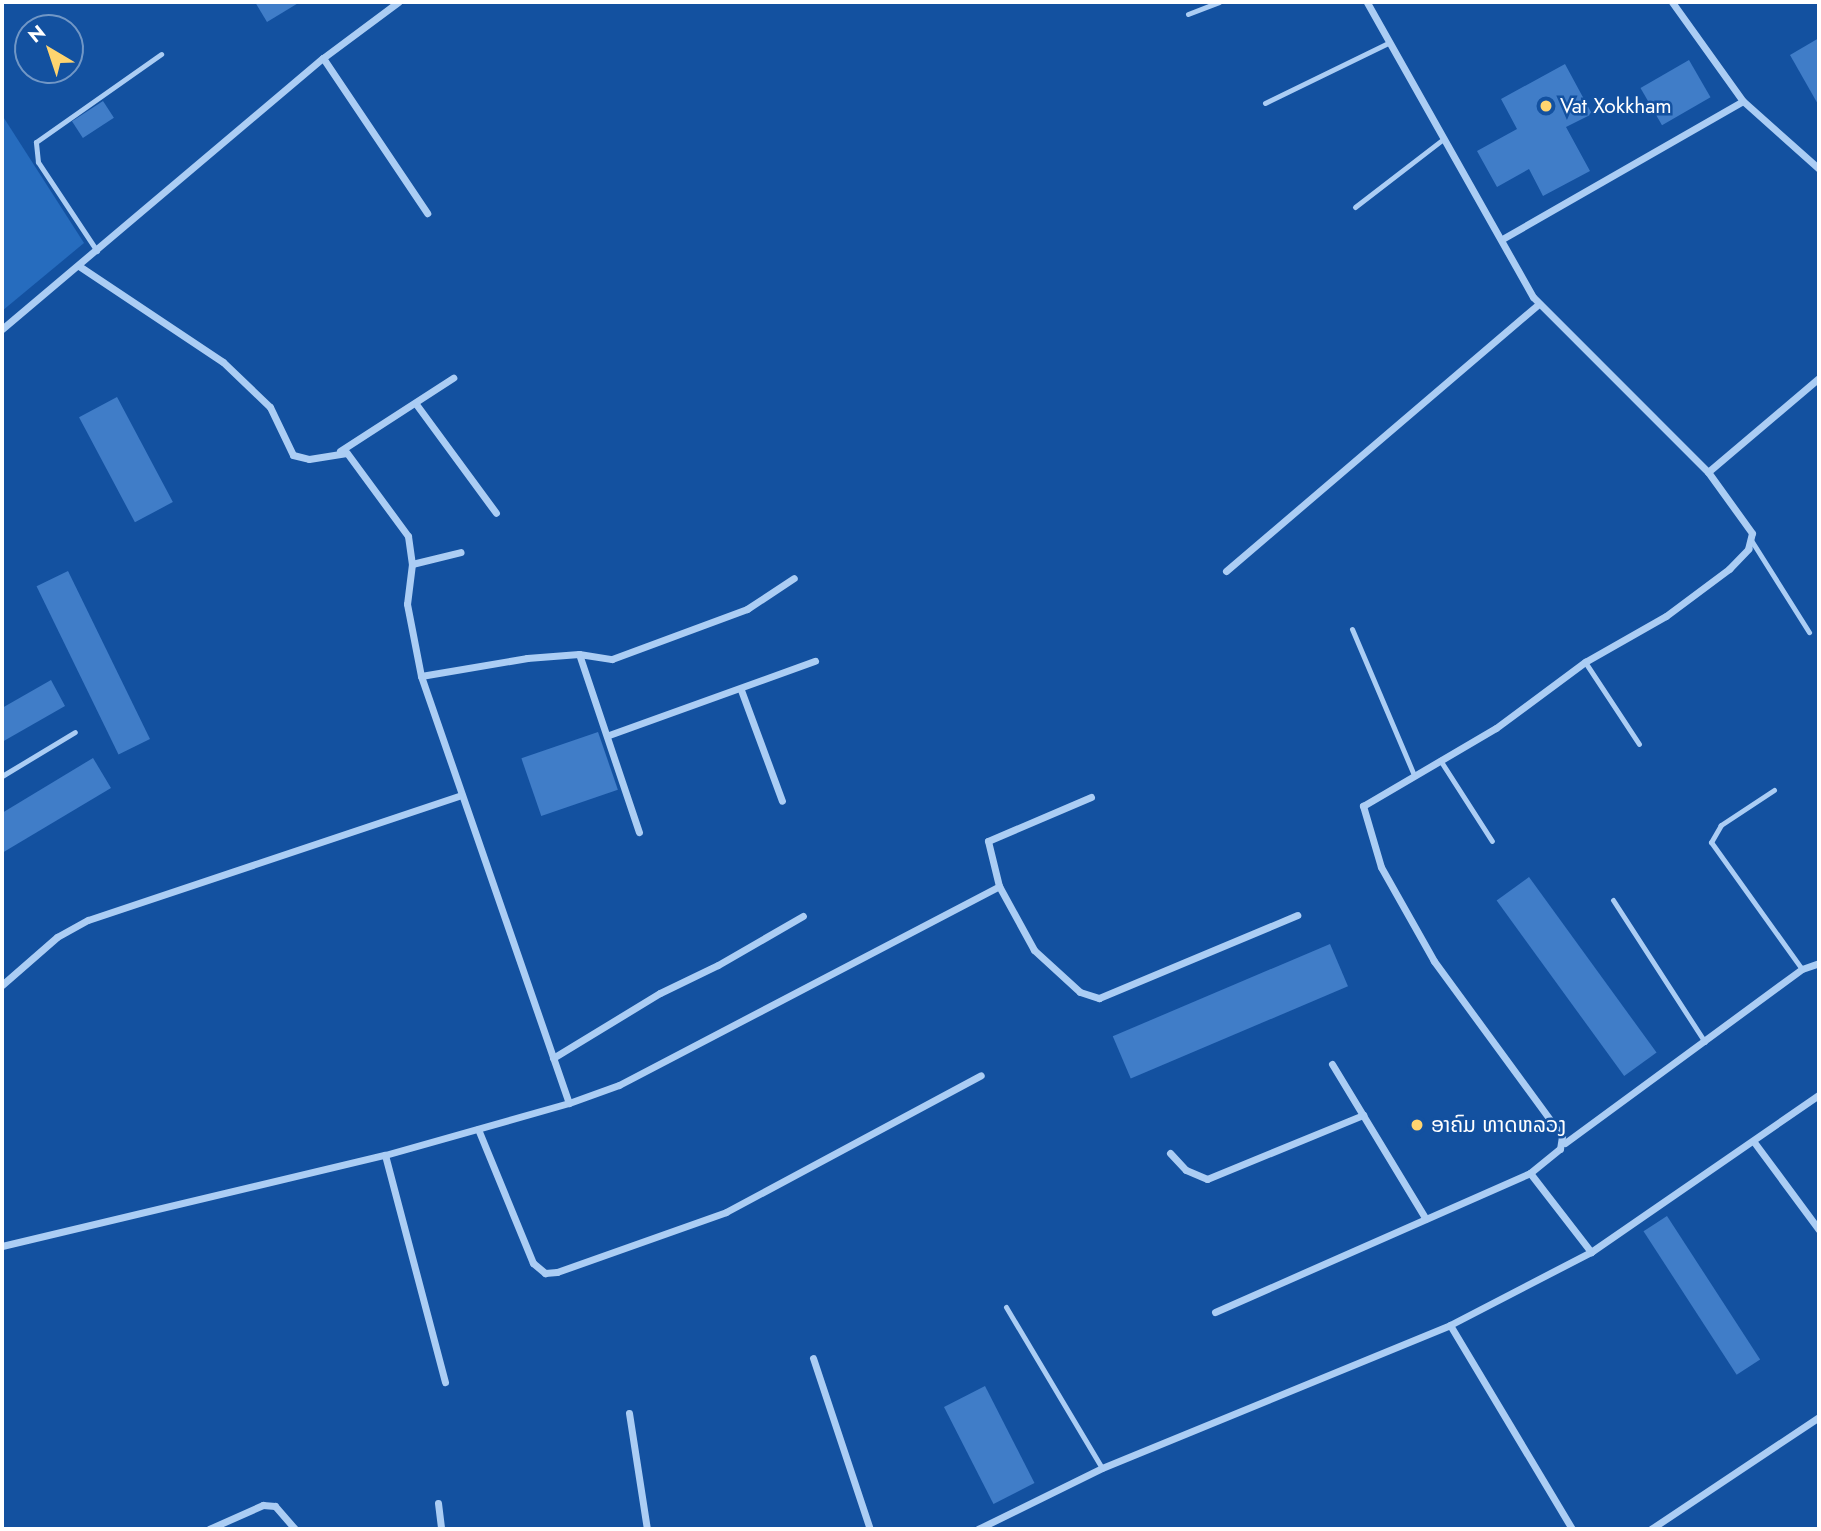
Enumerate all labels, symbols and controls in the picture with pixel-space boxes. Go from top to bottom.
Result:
north arrow [14,14,84,84]
text: N [22,19,51,49]
place label: Vat Xokkham [1560,93,1672,119]
marker: Vat Xokkham [1538,98,1554,114]
place label: ອາຄົມ ທາດຫລວງ [1431,1112,1566,1138]
marker: ອາຄົມ ທາດຫລວງ [1409,1117,1425,1133]

